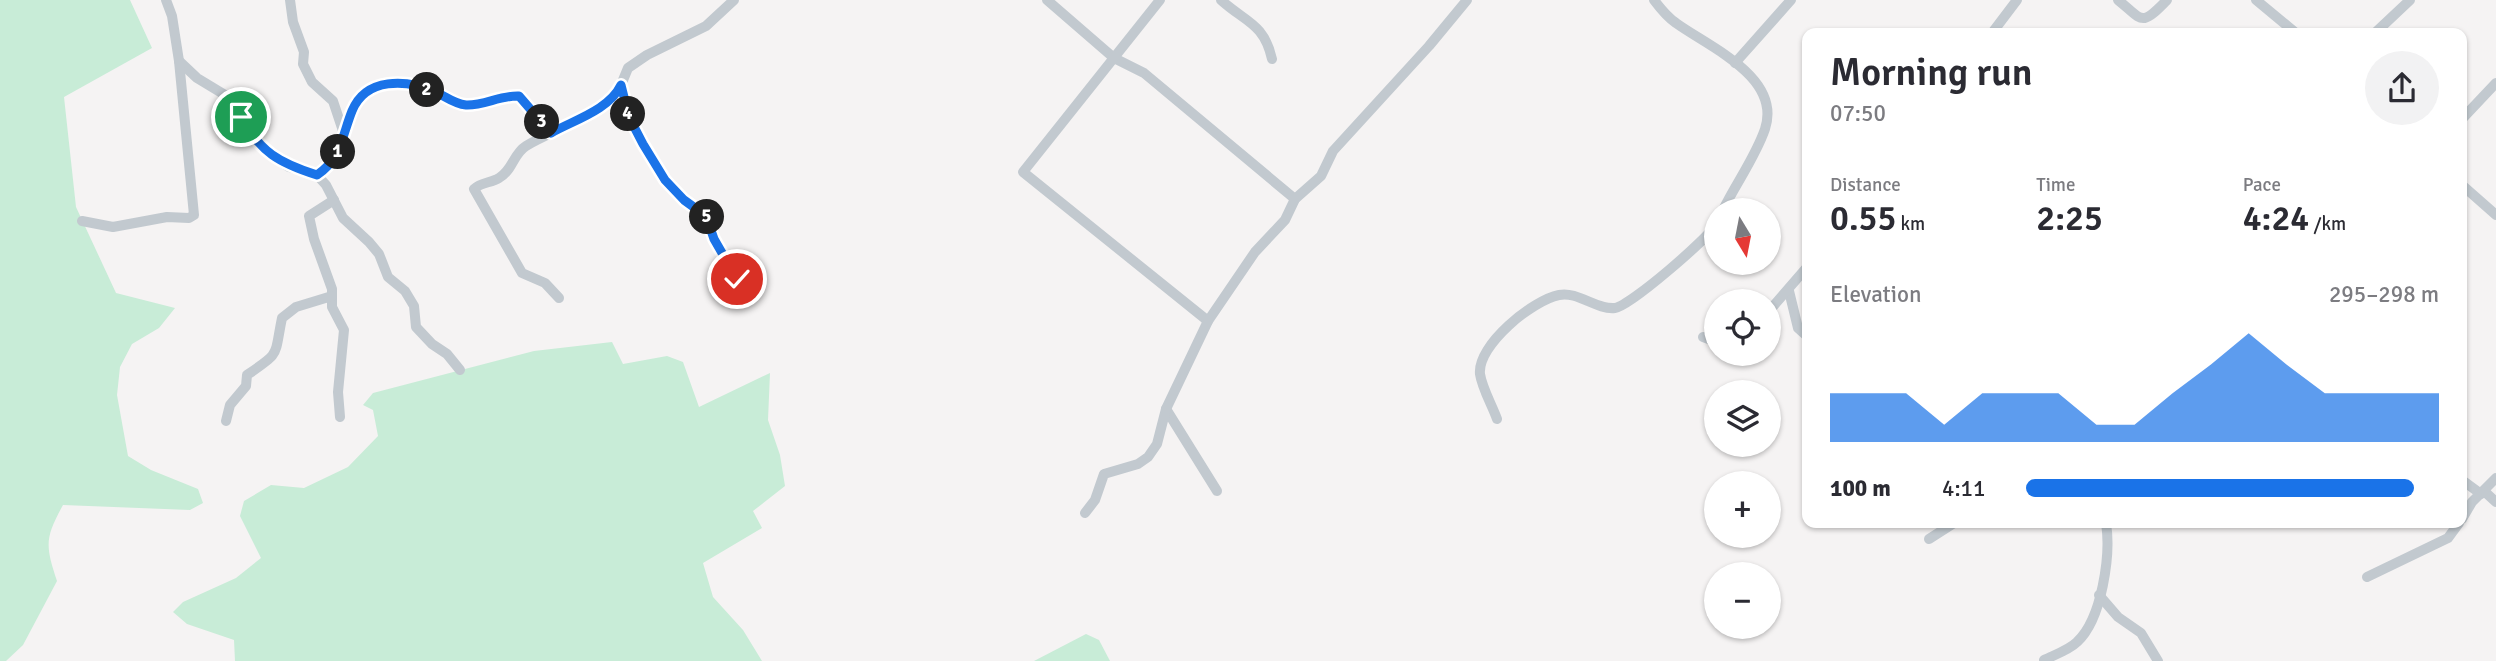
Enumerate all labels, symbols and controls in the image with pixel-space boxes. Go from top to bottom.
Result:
text: Morning run [1830,49,2033,96]
button: share [2365,51,2439,125]
pin: 2 [410,72,444,108]
text: 2 [421,77,432,101]
pin [211,87,271,147]
pin: 4 [610,96,646,132]
icon: arrive [222,98,260,136]
text: 07:50 [1830,99,1886,128]
text: 4 [622,101,633,125]
pin: 3 [524,104,560,140]
text: 3 [536,109,547,133]
pin: 1 [320,134,356,170]
text: 1 [332,139,343,163]
text: Distance [1830,173,1901,197]
text: Time [2036,173,2075,197]
text: Pace [2243,173,2281,197]
text: 0.55 [1830,197,1896,240]
text: 2:25 [2036,197,2103,240]
text: 4:24 [2243,197,2309,240]
north arrow [1704,198,1782,275]
map controls [1704,198,1781,639]
pin: 5 [690,200,724,234]
text: 5 [701,204,712,228]
text: km [1896,212,1925,236]
text: /km [2309,212,2346,236]
pin [707,249,767,309]
icon: check [718,260,756,298]
text: Elevation [1830,280,1922,309]
text: 295–298 m [2329,280,2439,309]
button: locate [1704,289,1781,366]
button: layers [1704,380,1781,457]
button: + [1704,471,1781,548]
text: 100 m [1830,474,1891,503]
text: 4:11 [1942,474,1985,503]
button: − [1704,562,1781,639]

